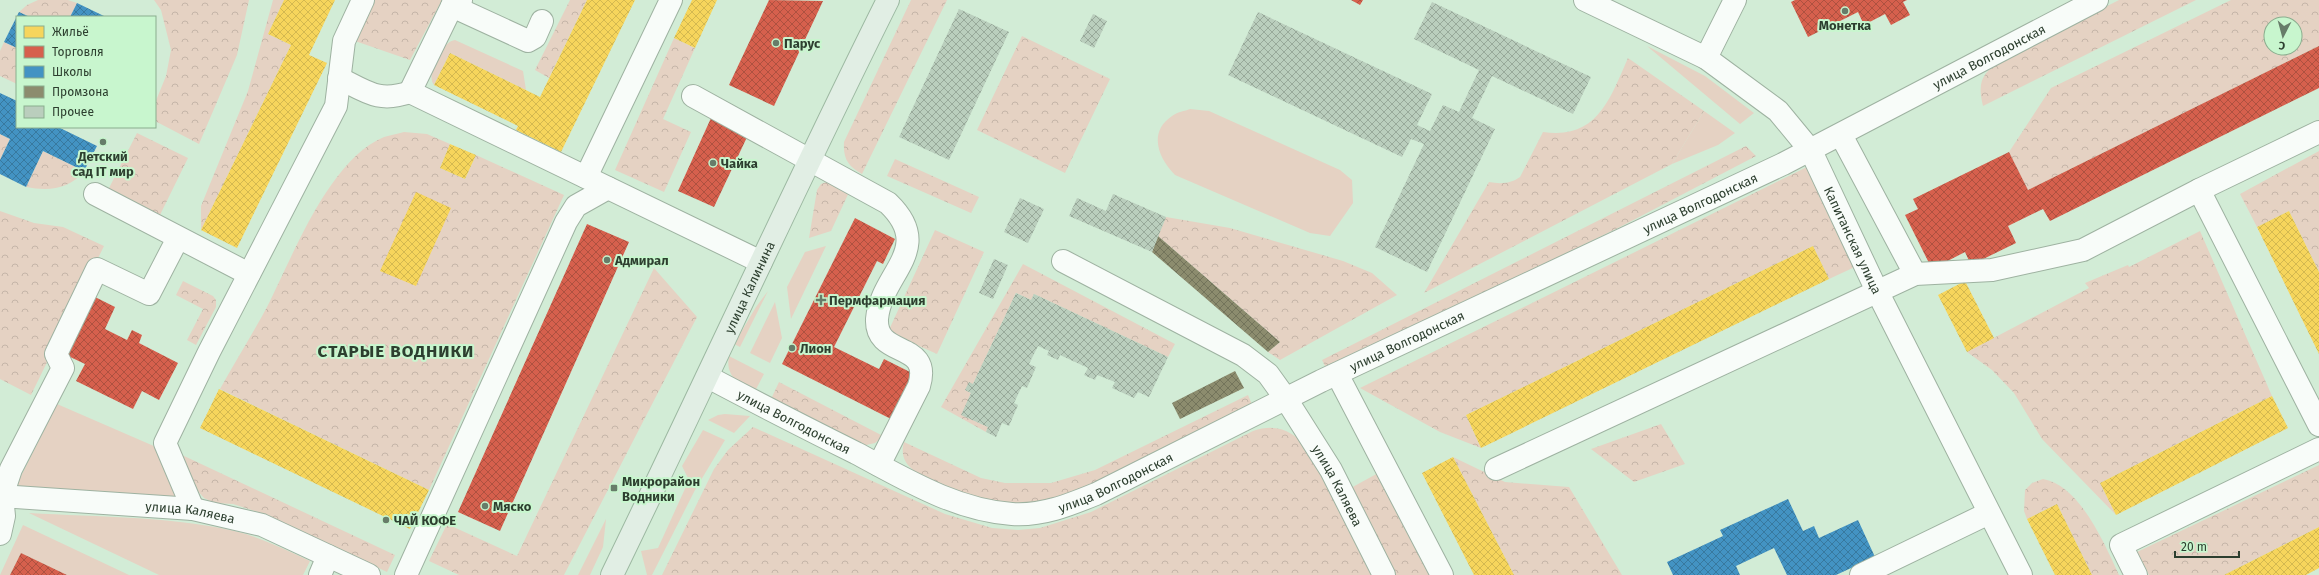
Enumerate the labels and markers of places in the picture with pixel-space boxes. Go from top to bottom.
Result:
marker: Монетка [1840,6,1850,16]
place label: Монетка [1819,18,1871,33]
place label: Парус [784,36,821,51]
marker: Парус [771,38,781,48]
marker: Детский сад IT мир [98,137,108,147]
place label: Детский сад IT мир [72,149,134,179]
place label: Чайка [721,156,758,171]
marker: Чайка [708,158,718,168]
place label: Адмирал [614,253,669,268]
marker: Адмирал [602,255,612,265]
place label: Пермфармация [829,293,925,308]
marker: Пермфармация [816,295,826,305]
place label: Лион [800,341,831,356]
marker: Лион [787,343,797,353]
place label: Микрорайон Водники [622,474,700,504]
marker: Микрорайон Водники [609,483,619,493]
place label: Мяско [493,499,532,514]
marker: Мяско [480,501,490,511]
place label: ЧАЙ КОФЕ [394,513,456,528]
marker: ЧАЙ КОФЕ [381,515,391,525]

